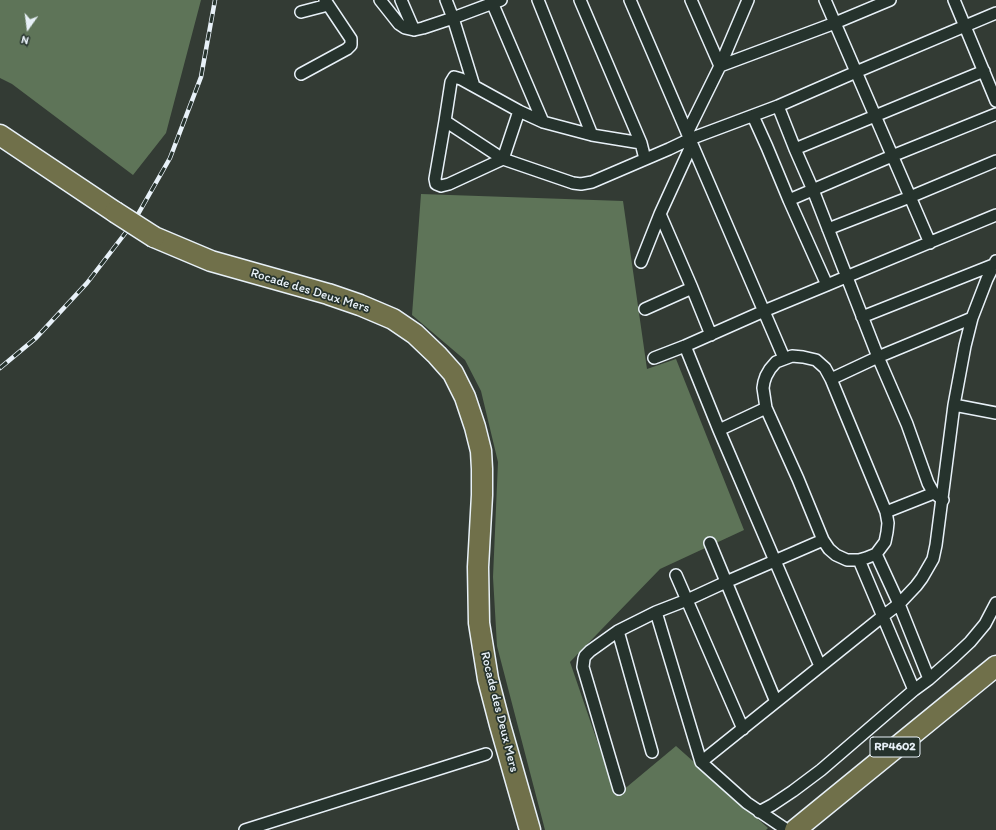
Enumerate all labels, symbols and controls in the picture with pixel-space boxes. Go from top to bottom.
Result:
north arrow [8,8,48,48]
text: N [20,33,30,47]
street label: Rocade des Deux Mers [249,265,371,317]
street label: Rocade des Deux Mers [476,650,522,774]
road number: RP4602 [870,737,920,757]

